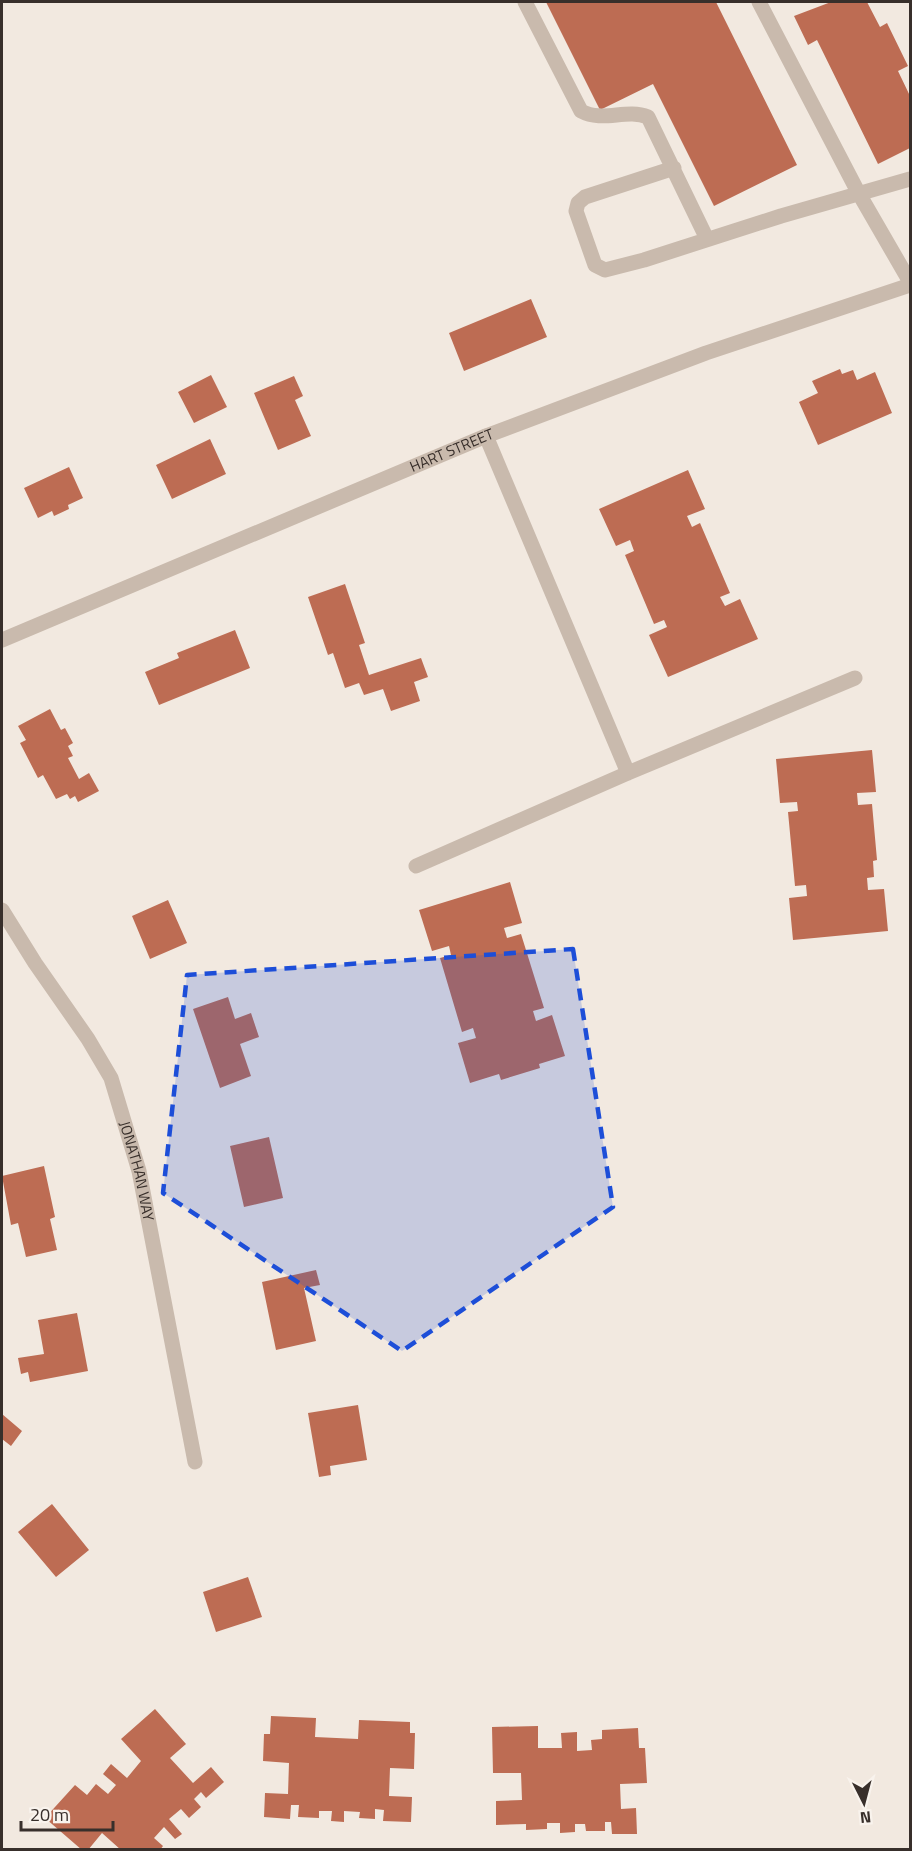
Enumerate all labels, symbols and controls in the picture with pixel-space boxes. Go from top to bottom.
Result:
street label: HART STREET [406,422,497,478]
street label: JONATHAN WAY [114,1118,160,1223]
north arrow [834,1773,894,1833]
scale bar [21,1794,112,1832]
text: 20 m [30,1801,69,1828]
text: N [859,1805,872,1830]

